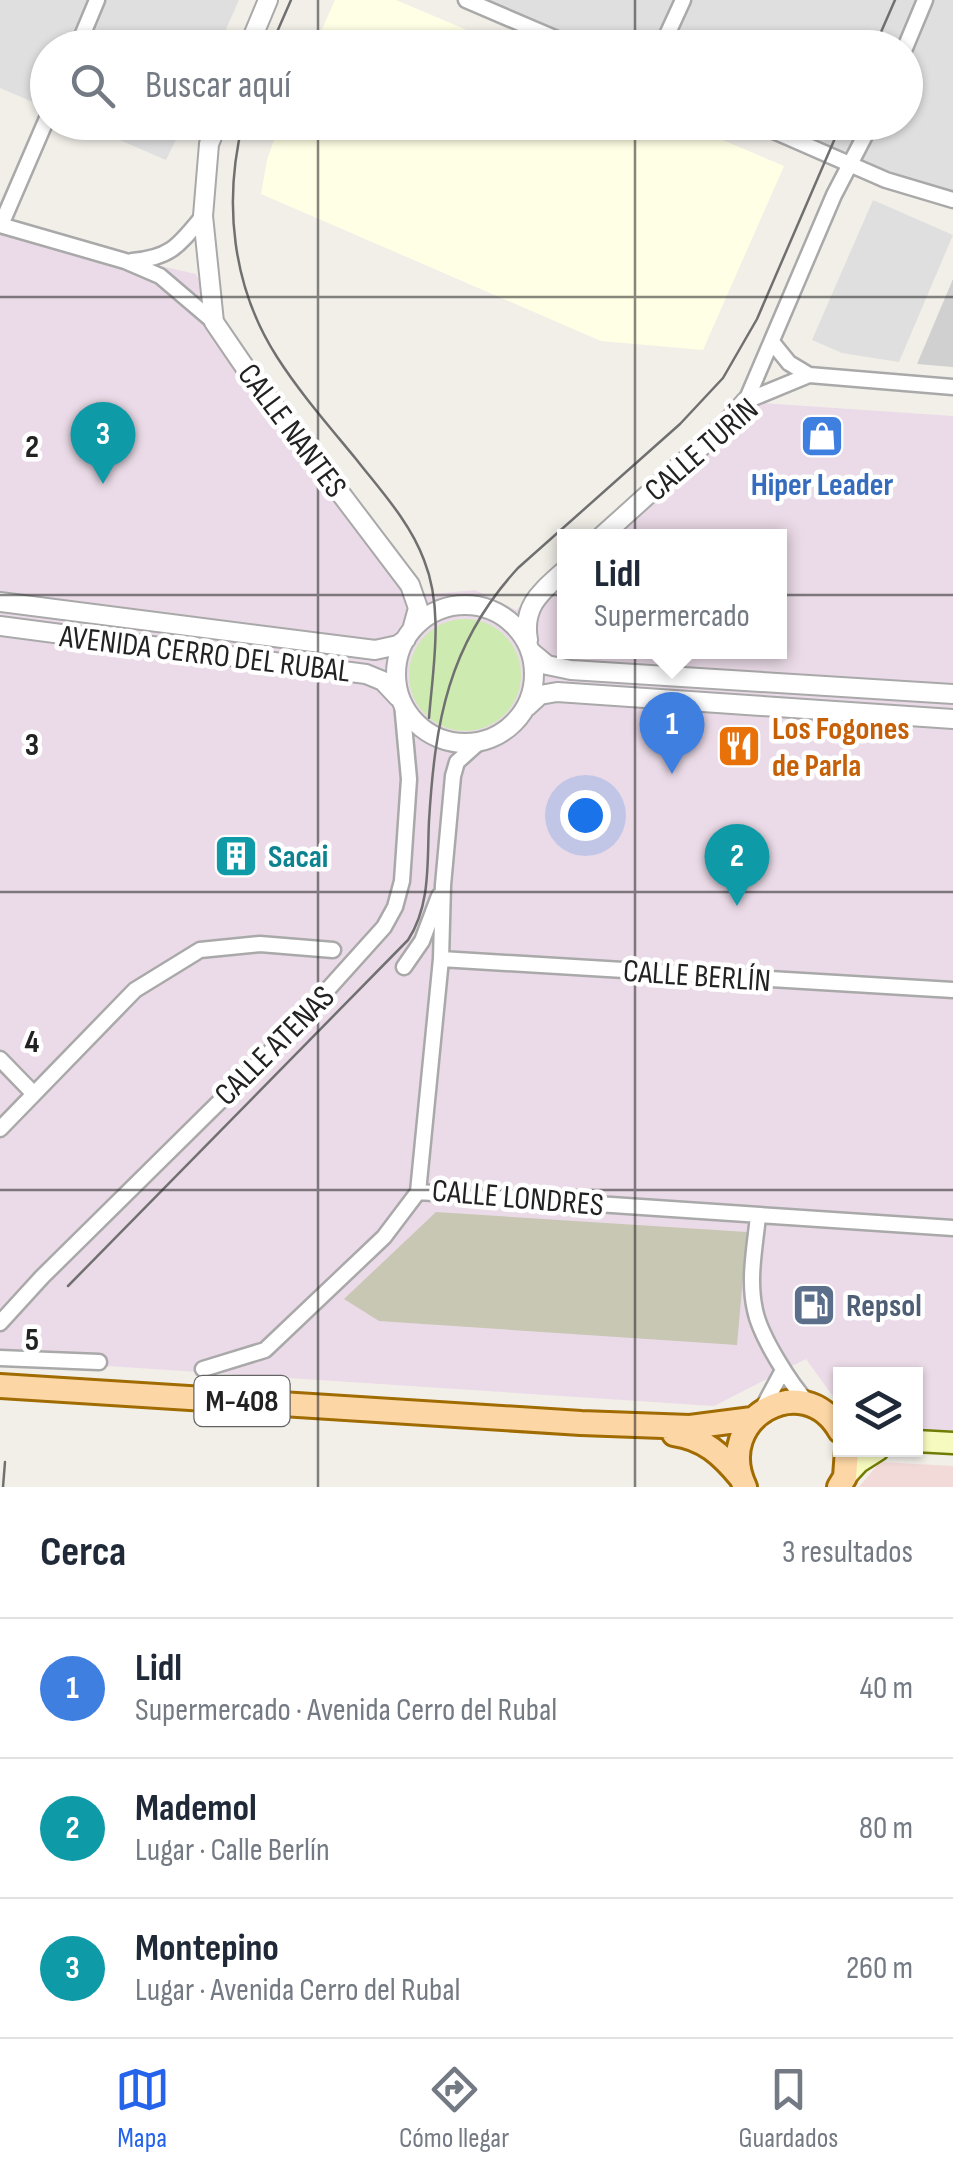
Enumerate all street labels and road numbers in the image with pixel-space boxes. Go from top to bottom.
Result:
street label: CALLE NANTES [229,356,355,505]
street label: CALLE TURÍN [637,390,767,510]
street label: AVENIDA CERRO DEL RUBAL [56,617,352,692]
street label: CALLE BERLÍN [622,952,772,1001]
street label: CALLE ATENAS [207,978,343,1114]
street label: CALLE LONDRES [430,1172,605,1225]
road number: M-408 [194,1376,290,1426]

